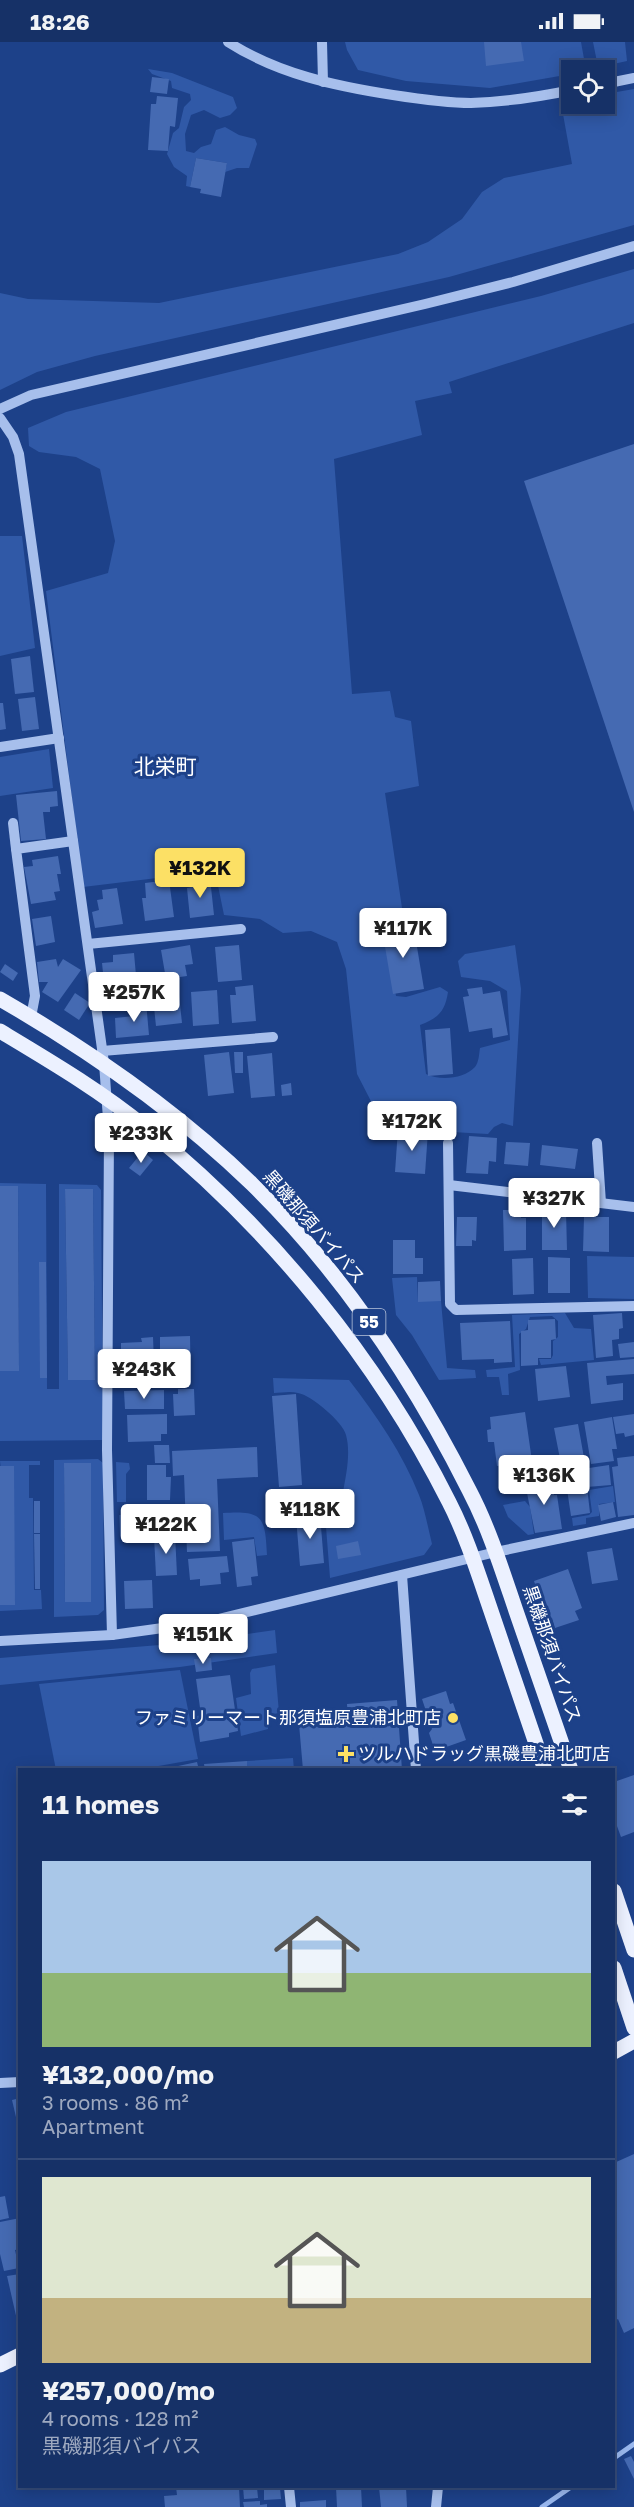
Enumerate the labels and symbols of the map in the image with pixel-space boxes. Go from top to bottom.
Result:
district label: 北栄町 [134,753,197,779]
pin: ¥132K [158,848,242,899]
pin: ¥117K [361,908,445,959]
pin: ¥257K [92,972,176,1023]
pin: ¥172K [370,1101,454,1152]
pin: ¥233K [99,1113,183,1164]
street label: 黒磯那須バイパス [259,1165,370,1288]
pin: ¥327K [512,1178,596,1229]
road number: 55 [352,1309,386,1335]
pin: ¥243K [102,1349,186,1400]
pin: ¥136K [502,1455,586,1506]
pin: ¥118K [268,1489,352,1540]
pin: ¥122K [124,1504,208,1555]
street label: 黒磯那須バイパス [519,1582,587,1725]
pin: ¥151K [161,1614,245,1665]
place label: ファミリーマート那須塩原豊浦北町店 [135,1706,441,1728]
marker: ファミリーマート那須塩原豊浦北町店 [446,1711,460,1725]
place label: ツルハドラッグ黒磯豊浦北町店 [358,1742,610,1764]
marker: ツルハドラッグ黒磯豊浦北町店 [339,1747,353,1761]

